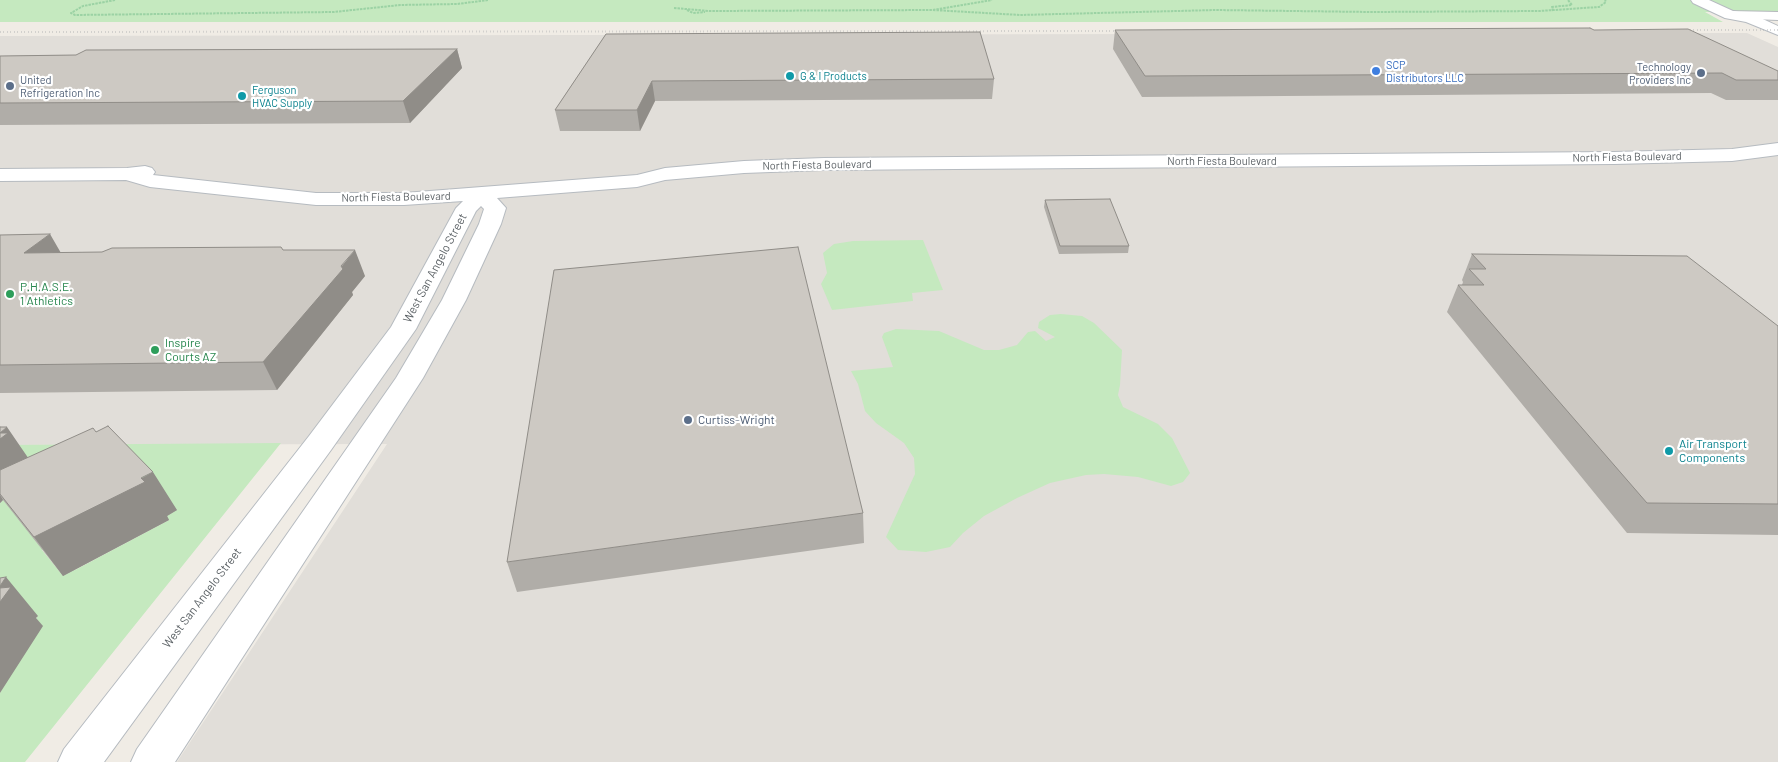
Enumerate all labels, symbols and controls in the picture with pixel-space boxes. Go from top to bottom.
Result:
place label: SCP Distributors LLC [1386,58,1464,84]
place label: Technology Providers Inc [1629,60,1691,86]
marker: SCP Distributors LLC [1370,65,1382,77]
marker: Technology Providers Inc [1695,67,1707,79]
place label: G & I Products [800,69,867,83]
marker: G & I Products [784,70,796,82]
place label: United Refrigeration Inc [20,73,100,99]
marker: United Refrigeration Inc [4,80,16,92]
place label: Ferguson HVAC Supply [252,83,312,109]
marker: Ferguson HVAC Supply [236,90,248,102]
street label: North Fiesta Boulevard [1572,149,1682,165]
street label: North Fiesta Boulevard [1167,154,1277,168]
street label: North Fiesta Boulevard [762,157,872,173]
street label: North Fiesta Boulevard [341,189,451,205]
street label: West San Angelo Street [400,211,470,325]
place label: P.H.A.S.E. 1 Athletics [20,280,73,308]
marker: P.H.A.S.E. 1 Athletics [4,288,16,300]
place label: Inspire Courts AZ [165,336,216,364]
marker: Inspire Courts AZ [149,344,161,356]
place label: Curtiss-Wright [698,413,775,427]
marker: Curtiss-Wright [682,414,694,426]
place label: Air Transport Components [1679,437,1747,465]
marker: Air Transport Components [1663,445,1675,457]
street label: West San Angelo Street [160,545,244,651]

